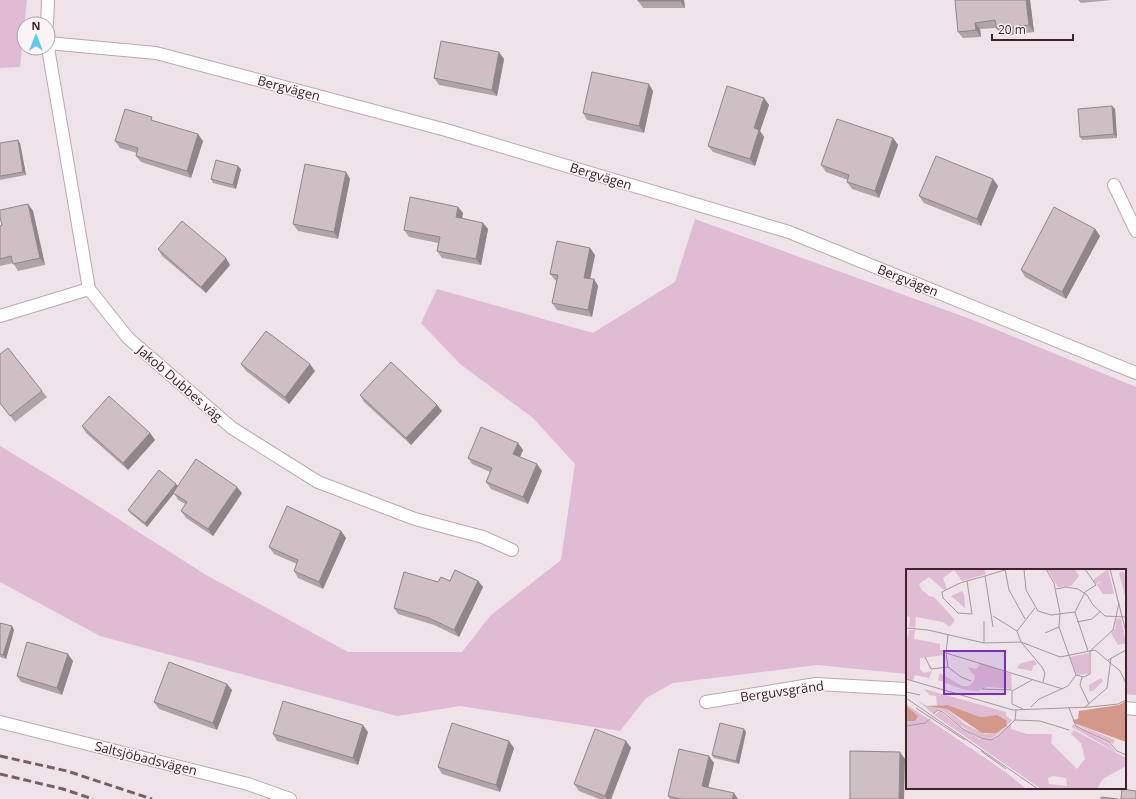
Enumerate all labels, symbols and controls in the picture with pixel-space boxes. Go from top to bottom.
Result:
north arrow [16,16,56,56]
scale bar [992,16,1073,42]
text: N [32,18,40,33]
text: 20 m [998,21,1026,38]
street label: Bergvägen [256,71,322,105]
street label: Bergvägen [568,158,634,194]
street label: Bergvägen [875,260,941,300]
street label: Jakob Dubbes väg [132,340,227,425]
inset map [906,569,1126,789]
street label: Berguvsgränd [739,676,825,706]
street label: Saltsjöbadsvägen [93,737,199,779]

